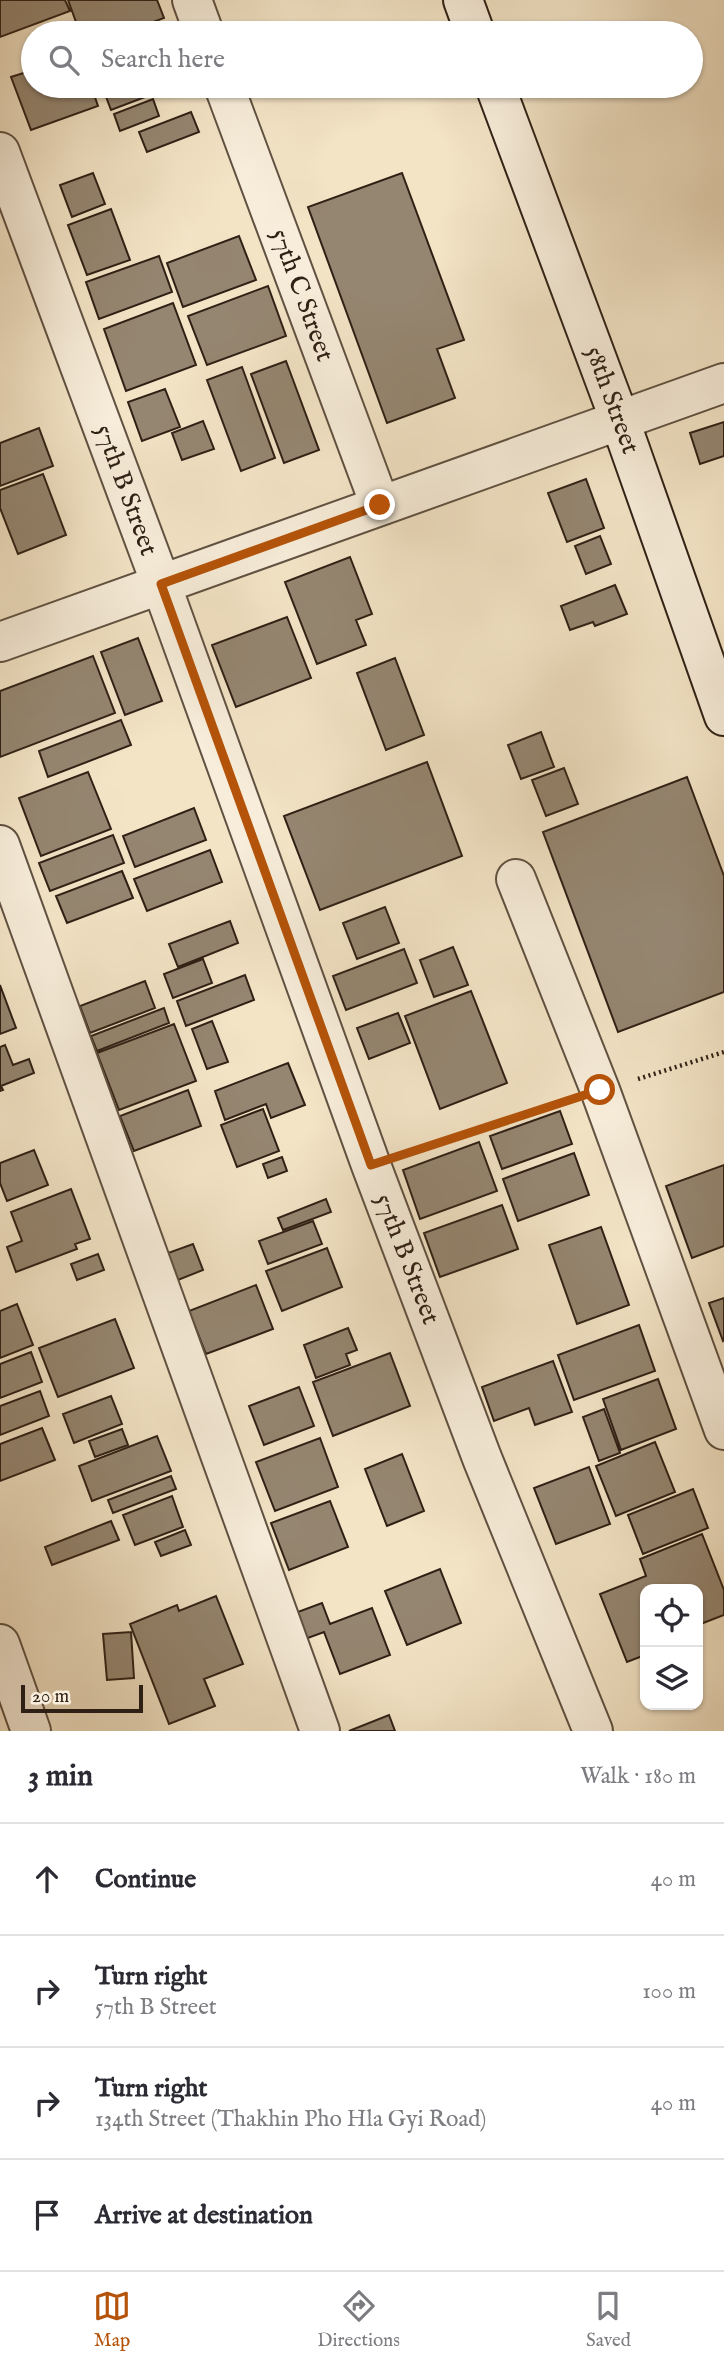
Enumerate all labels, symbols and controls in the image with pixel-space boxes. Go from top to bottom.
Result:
search box [21,21,703,98]
icon: search [45,41,83,79]
text: Search here [101,43,225,76]
street label: 57th C Street [263,224,341,366]
street label: 58th Street [577,341,647,459]
street label: 57th B Street [87,420,165,560]
route end [364,489,395,520]
route start [584,1074,615,1105]
street label: 57th B Street [367,1189,447,1329]
map controls [640,1584,703,1710]
button: locate [640,1584,703,1647]
button: layers [640,1647,703,1710]
scale bar [21,1682,144,1714]
text: 20 m [32,1685,69,1709]
text: 3 min [28,1758,93,1796]
text: Walk · 180 m [580,1762,696,1791]
icon: ahead [28,1860,66,1898]
text: Continue [95,1863,196,1896]
text: 40 m [651,1865,696,1894]
text: Turn right [95,1960,208,1993]
icon: right [28,1972,66,2010]
text: 100 m [642,1977,696,2006]
text: 57th B Street [95,1993,217,2022]
text: Turn right [95,2072,208,2105]
icon: right [28,2084,66,2122]
text: 40 m [651,2089,696,2118]
text: 134th Street (Thakhin Pho Hla Gyi Road) [95,2105,486,2134]
icon: arrive [28,2196,66,2234]
text: Arrive at destination [95,2199,313,2232]
tab: Map [93,2287,131,2353]
tab: Directions [317,2287,400,2353]
tab: Saved [586,2287,631,2353]

